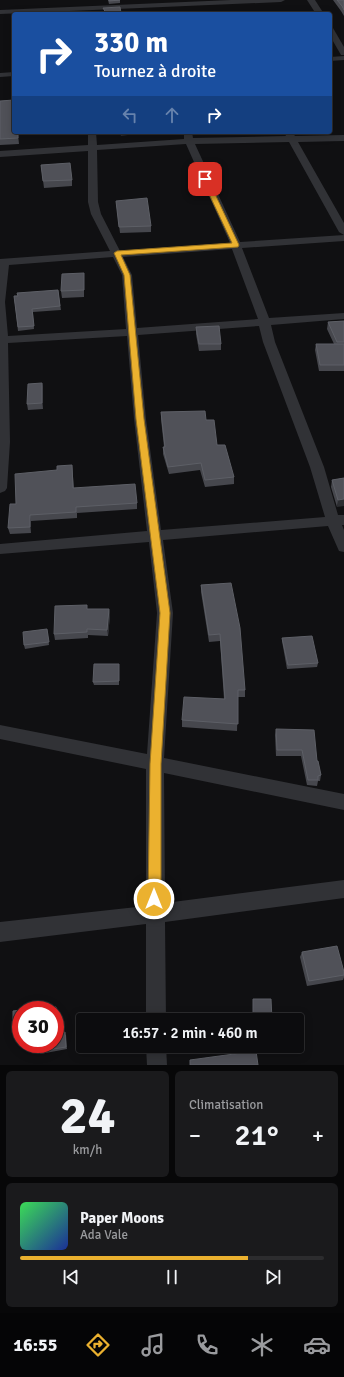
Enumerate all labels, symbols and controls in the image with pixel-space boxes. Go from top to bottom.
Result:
text: 330 m [94,26,168,60]
icon: right [28,28,80,80]
text: Tournez à droite [94,60,216,82]
icon: left [119,104,141,126]
icon: ahead [161,104,183,126]
icon: right [203,104,225,126]
pin [188,162,222,196]
icon: arrive [194,168,216,190]
position arrow [133,878,175,920]
speed limit sign: 30 [12,1001,64,1053]
text: 16:57 · 2 min · 460 m [123,1024,257,1042]
text: 24 [59,1084,116,1148]
text: Climatisation [189,1097,263,1113]
text: 21° [235,1117,278,1154]
text: − [189,1122,201,1149]
text: + [312,1122,324,1149]
text: km/h [73,1142,102,1158]
text: Paper Moons [80,1209,164,1227]
text: Ada Vale [80,1227,128,1243]
icon: previous [60,1266,82,1288]
icon: pause [161,1266,183,1288]
icon: next [262,1266,284,1288]
icon: directions [84,1331,112,1359]
icon: music [139,1331,167,1359]
icon: phone [193,1331,221,1359]
icon: climate [248,1331,276,1359]
icon: car [303,1331,331,1359]
text: 16:55 [13,1334,58,1356]

